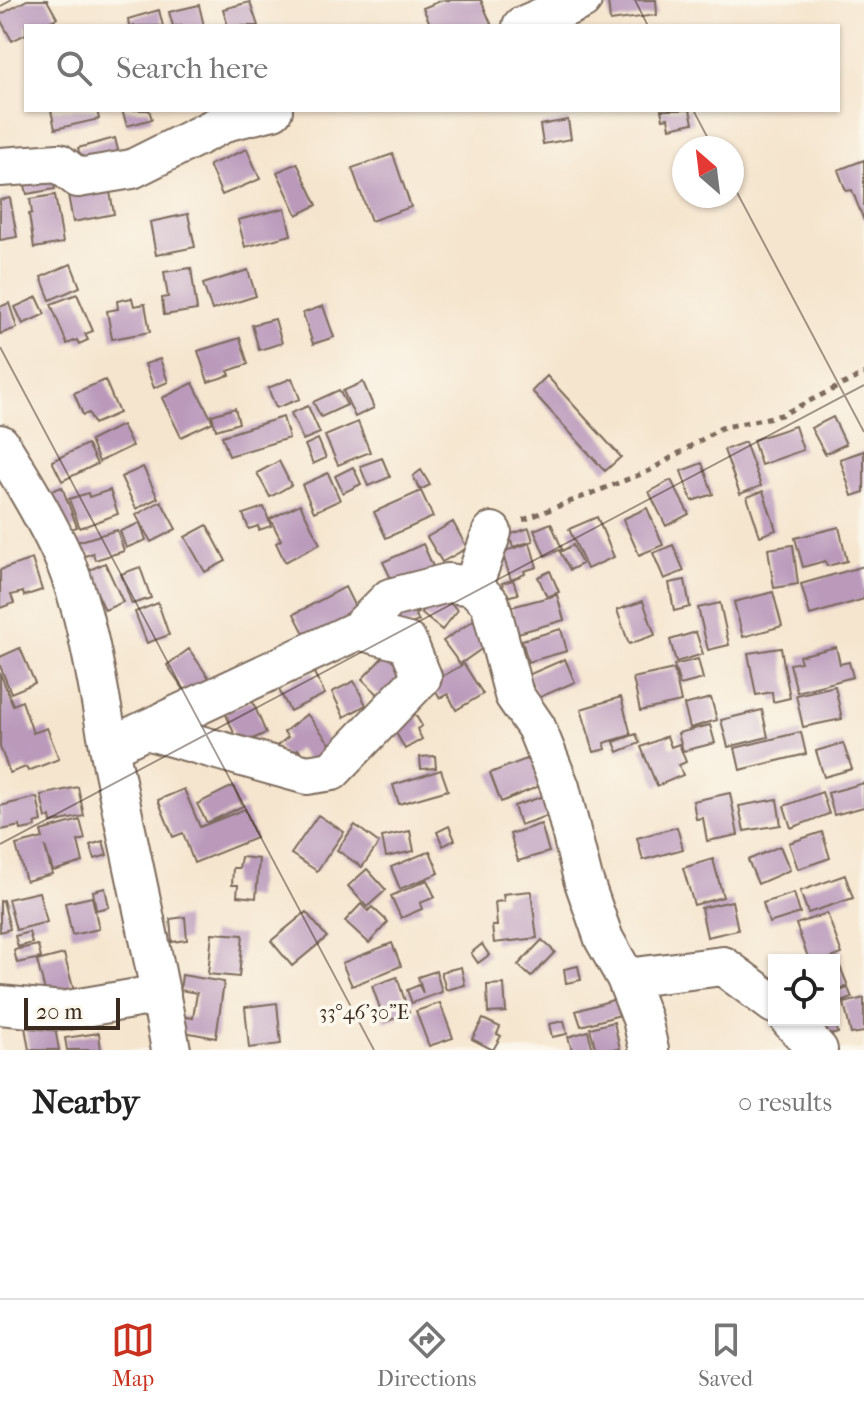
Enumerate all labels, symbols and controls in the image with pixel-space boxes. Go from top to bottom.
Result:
search box [24,24,840,112]
icon: search [52,46,96,90]
text: Search here [116,51,268,86]
north arrow [672,136,744,208]
map controls [768,954,840,1026]
button: locate [768,954,840,1026]
scale bar [24,994,120,1030]
text: 20 m [36,999,82,1025]
text: 33°46'30"E [319,1001,409,1024]
text: Nearby [32,1082,139,1122]
text: 0 results [738,1087,832,1118]
tab: Map [111,1318,155,1392]
tab: Directions [377,1318,476,1392]
tab: Saved [698,1318,753,1392]

